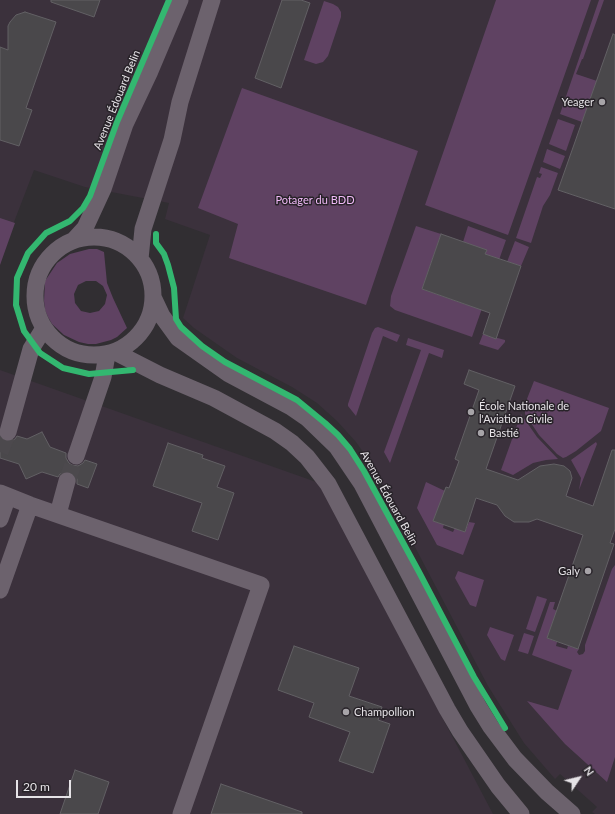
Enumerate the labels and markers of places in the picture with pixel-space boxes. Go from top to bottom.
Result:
place label: Yeager [562,95,594,109]
marker: Yeager [597,97,607,107]
place label: École Nationale de l'Aviation Civile [479,399,569,425]
marker: École Nationale de l'Aviation Civile [466,407,476,417]
place label: Bastié [489,426,519,440]
marker: Bastié [476,428,486,438]
place label: Galy [558,564,580,578]
marker: Galy [583,566,593,576]
place label: Champollion [354,705,415,719]
marker: Champollion [341,707,351,717]

